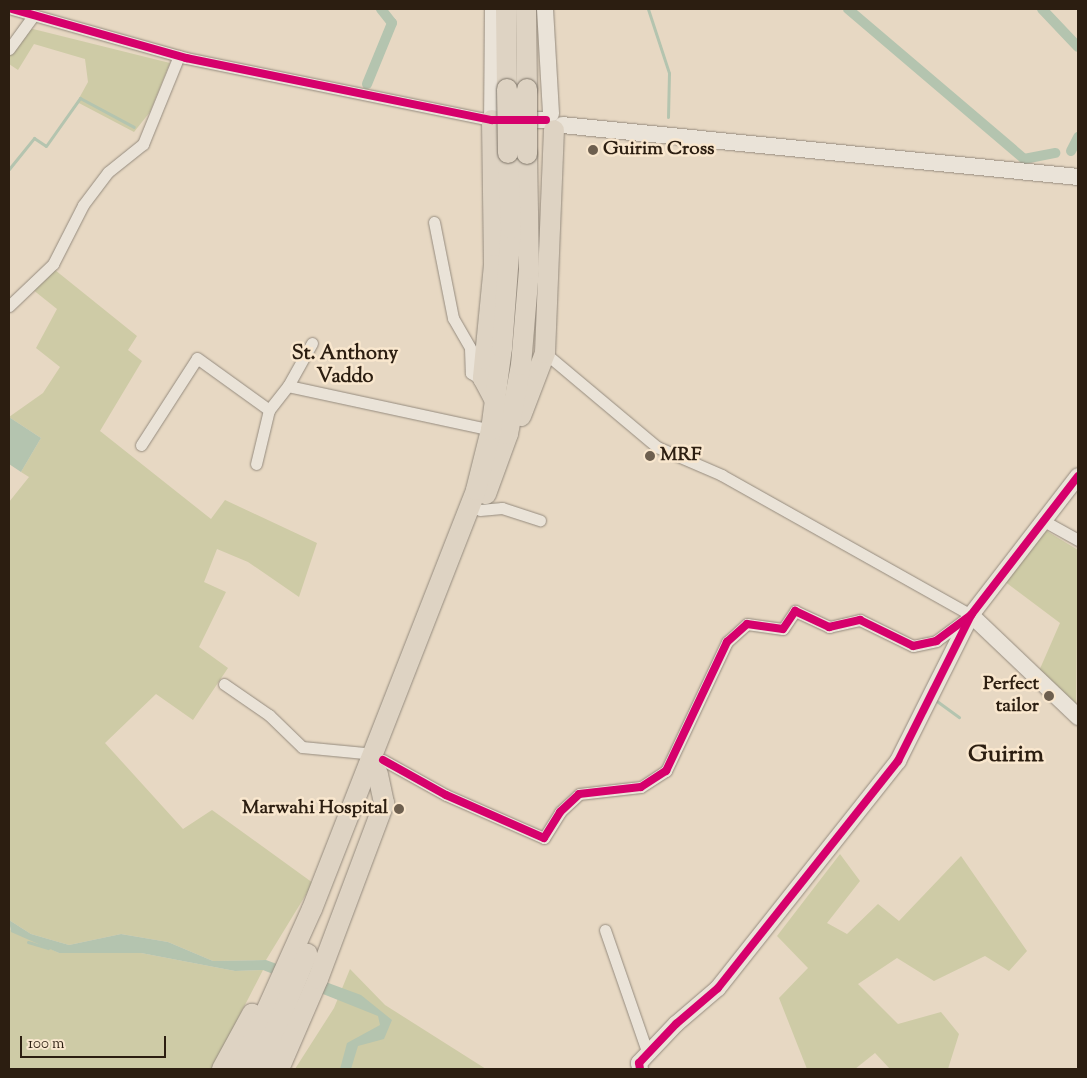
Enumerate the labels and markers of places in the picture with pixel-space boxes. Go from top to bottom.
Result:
place label: Guirim Cross [603,139,715,161]
marker: Guirim Cross [587,144,599,156]
place label: MRF [660,445,702,467]
marker: MRF [644,450,656,462]
place label: Perfect tailor [983,674,1039,718]
marker: Perfect tailor [1043,690,1055,702]
place label: Marwahi Hospital [242,798,388,820]
marker: Marwahi Hospital [392,802,406,816]

